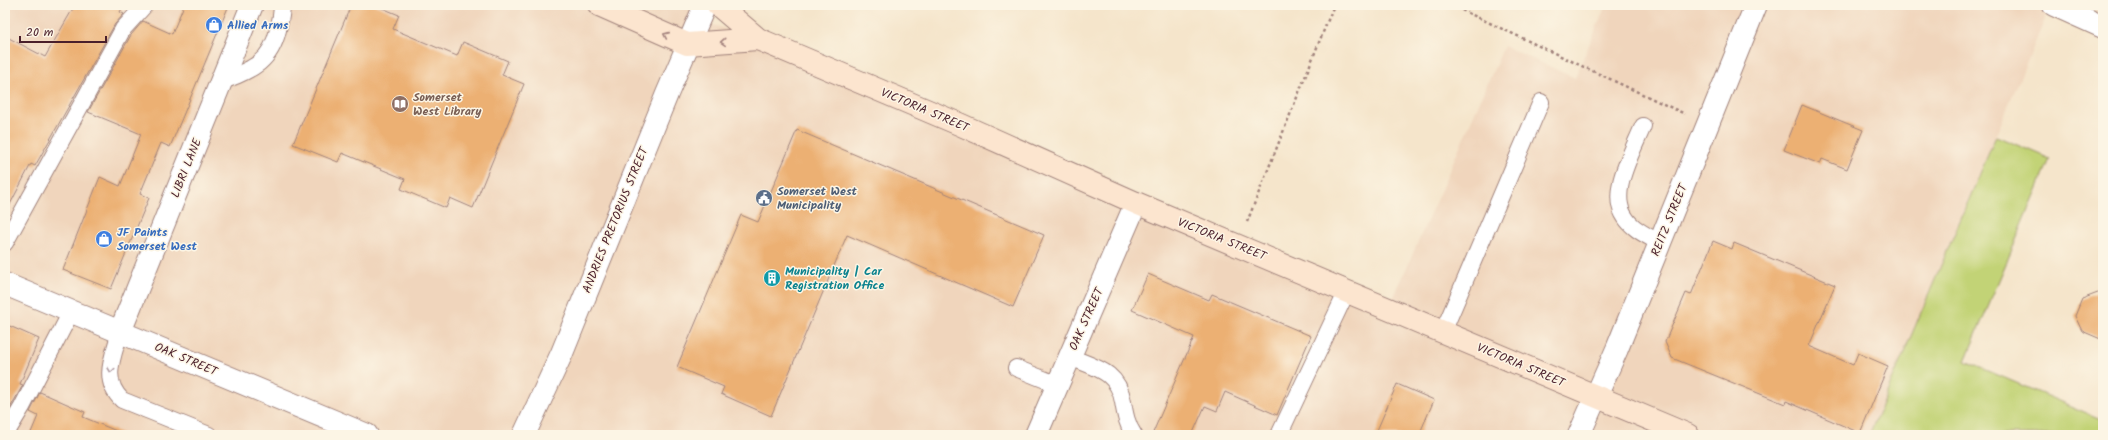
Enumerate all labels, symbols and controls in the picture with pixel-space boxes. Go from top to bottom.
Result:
shop icon: Allied Arms [204,15,224,35]
place label: Allied Arms [227,16,289,35]
scale bar [20,18,106,44]
text: 20 m [26,23,54,42]
one-way arrow [663,32,671,40]
one-way arrow [720,37,726,46]
street label: VICTORIA STREET [878,83,973,138]
place label: Somerset West Library [413,88,482,121]
library icon: Somerset West Library [390,94,410,114]
street label: LIBRI LANE [166,135,207,201]
street label: ANDRIES PRETORIUS STREET [577,143,654,296]
street label: REITZ STREET [1646,180,1693,259]
place label: Somerset West Municipality [777,182,857,215]
public building icon: Somerset West Municipality [754,188,774,208]
street label: VICTORIA STREET [1175,213,1270,266]
place label: JF Paints Somerset West [117,223,197,256]
shop icon: JF Paints Somerset West [94,229,114,249]
place label: Municipality | Car Registration Office [785,262,884,295]
building icon: Municipality | Car Registration Office [762,268,782,288]
street label: OAK STREET [1064,283,1109,354]
street label: OAK STREET [151,338,222,382]
street label: VICTORIA STREET [1474,338,1569,393]
one-way arrow [107,367,116,373]

